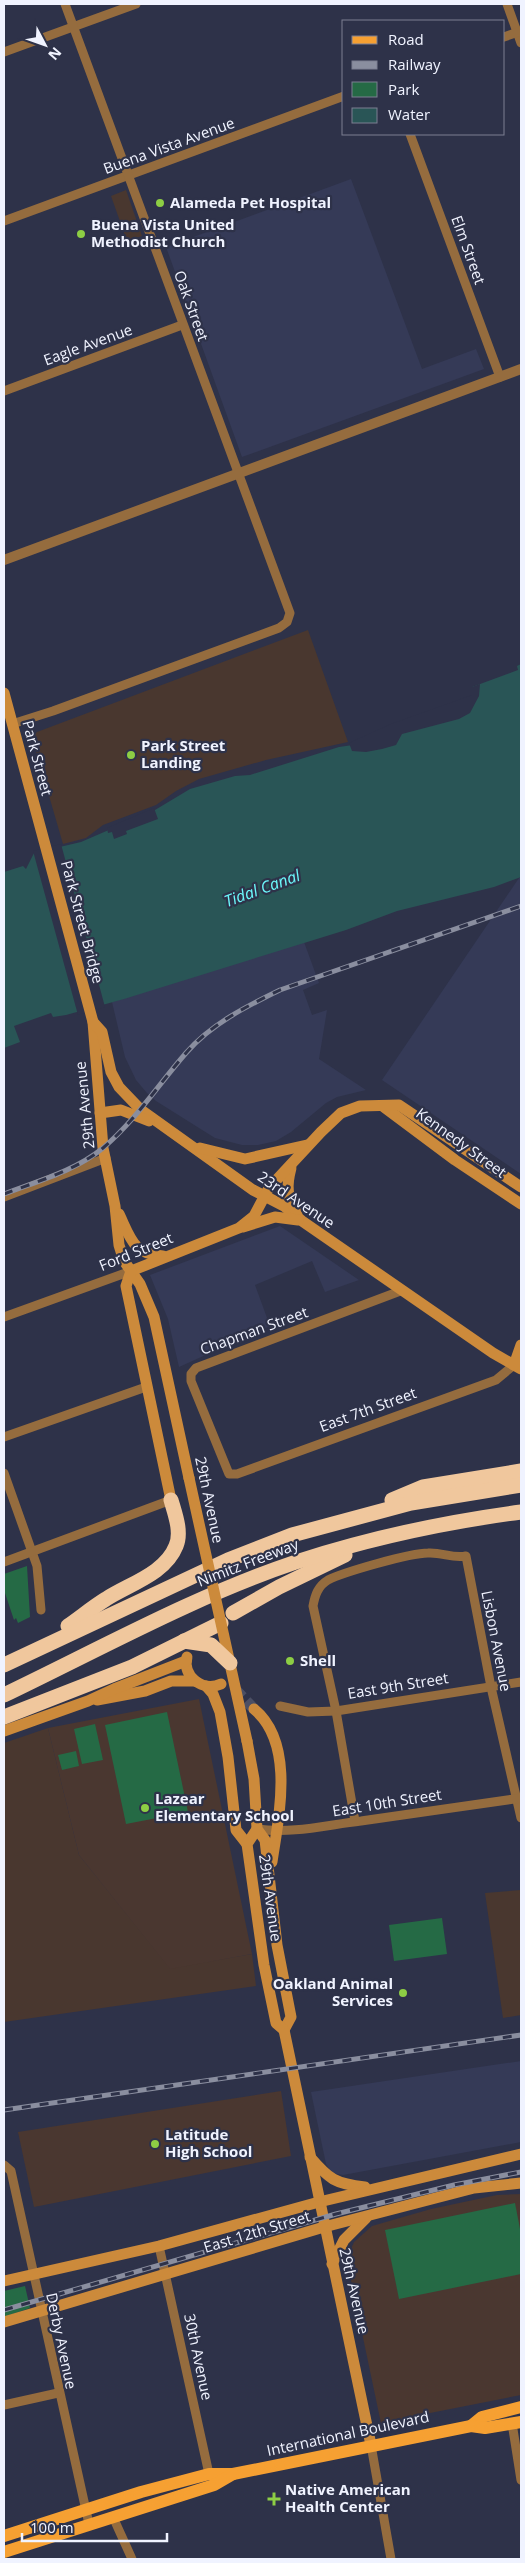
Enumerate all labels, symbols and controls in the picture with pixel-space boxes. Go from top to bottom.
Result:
north arrow [20,20,70,70]
legend [342,20,505,135]
text: Road [388,29,424,49]
text: N [44,43,66,64]
text: Railway [388,54,441,74]
text: Park [388,79,419,99]
text: Water [388,104,430,124]
street label: Buena Vista Avenue [100,112,237,178]
place label: Alameda Pet Hospital [170,192,331,212]
marker: Alameda Pet Hospital [154,197,166,209]
street label: Elm Street [447,212,491,287]
place label: Buena Vista United Methodist Church [91,214,235,251]
marker: Buena Vista United Methodist Church [75,228,87,240]
street label: Oak Street [170,268,214,344]
street label: Eagle Avenue [40,319,135,369]
street label: Park Street [18,718,58,798]
place label: Park Street Landing [141,735,226,772]
marker: Park Street Landing [125,749,137,761]
street label: Park Street Bridge [57,858,109,985]
water label: Tidal Canal [221,864,304,912]
street label: 29th Avenue [69,1060,99,1150]
street label: Kennedy Street [412,1103,511,1182]
street label: 23rd Avenue [254,1166,339,1232]
street label: Ford Street [96,1227,175,1275]
street label: Chapman Street [197,1301,310,1359]
street label: East 7th Street [316,1382,419,1436]
street label: 29th Avenue [191,1455,229,1545]
street label: Nimitz Freeway [194,1533,302,1591]
street label: Lisbon Avenue [477,1589,517,1693]
place label: Shell [300,1650,336,1670]
marker: Shell [284,1655,296,1667]
street label: East 9th Street [346,1667,450,1703]
street label: East 10th Street [331,1783,443,1821]
place label: Lazear Elementary School [155,1788,294,1825]
marker: Lazear Elementary School [139,1802,151,1814]
street label: 29th Avenue [255,1853,287,1943]
place label: Oakland Animal Services [273,1973,393,2010]
marker: Oakland Animal Services [397,1987,409,1999]
place label: Latitude High School [165,2124,252,2161]
marker: Latitude High School [149,2138,161,2150]
street label: East 12th Street [201,2205,312,2257]
street label: 29th Avenue [335,2246,375,2336]
street label: Derby Avenue [42,2291,82,2391]
street label: 30th Avenue [180,2312,218,2402]
street label: International Boulevard [265,2406,431,2460]
place label: Native American Health Center [285,2479,411,2516]
marker: Native American Health Center [267,2492,281,2506]
scale bar [22,2510,168,2542]
text: 100 m [30,2517,74,2537]

